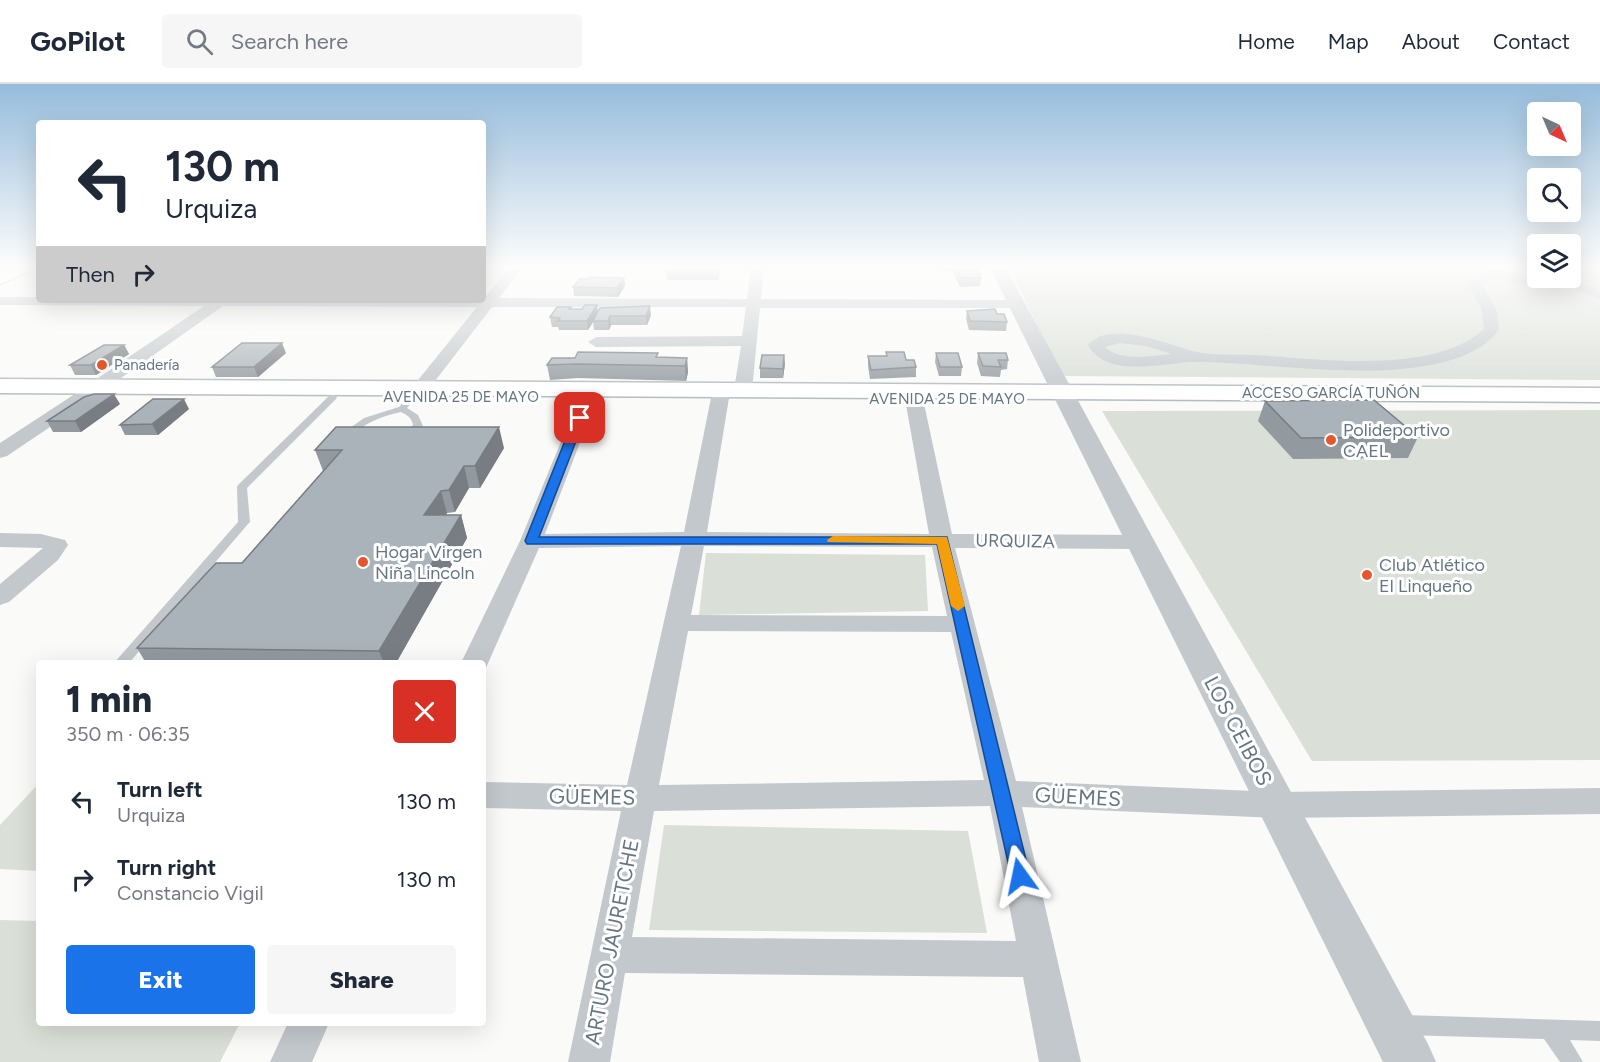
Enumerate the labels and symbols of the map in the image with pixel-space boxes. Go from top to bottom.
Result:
north arrow [1527,102,1581,156]
place label: Panadería [114,356,179,374]
marker: Panadería [95,358,109,372]
street label: ACCESO GARCÍA TUÑÓN [1242,384,1420,402]
street label: AVENIDA 25 DE MAYO [383,388,539,406]
street label: AVENIDA 25 DE MAYO [869,390,1025,408]
pin [554,392,605,443]
place label: Polideportivo CAEL [1343,419,1450,462]
marker: Polideportivo CAEL [1324,433,1338,447]
street label: URQUIZA [975,529,1055,553]
place label: Hogar Virgen Niña Lincoln [375,541,482,584]
place label: Club Atlético El Linqueño [1379,554,1485,597]
marker: Hogar Virgen Niña Lincoln [356,555,370,569]
marker: Club Atlético El Linqueño [1360,568,1374,582]
street label: LOS CEIBOS [1199,672,1278,790]
street label: GÜEMES [1034,782,1122,811]
street label: GÜEMES [549,783,635,810]
street label: ARTURO JAURETCHE [579,837,644,1047]
position arrow [988,844,1052,908]

